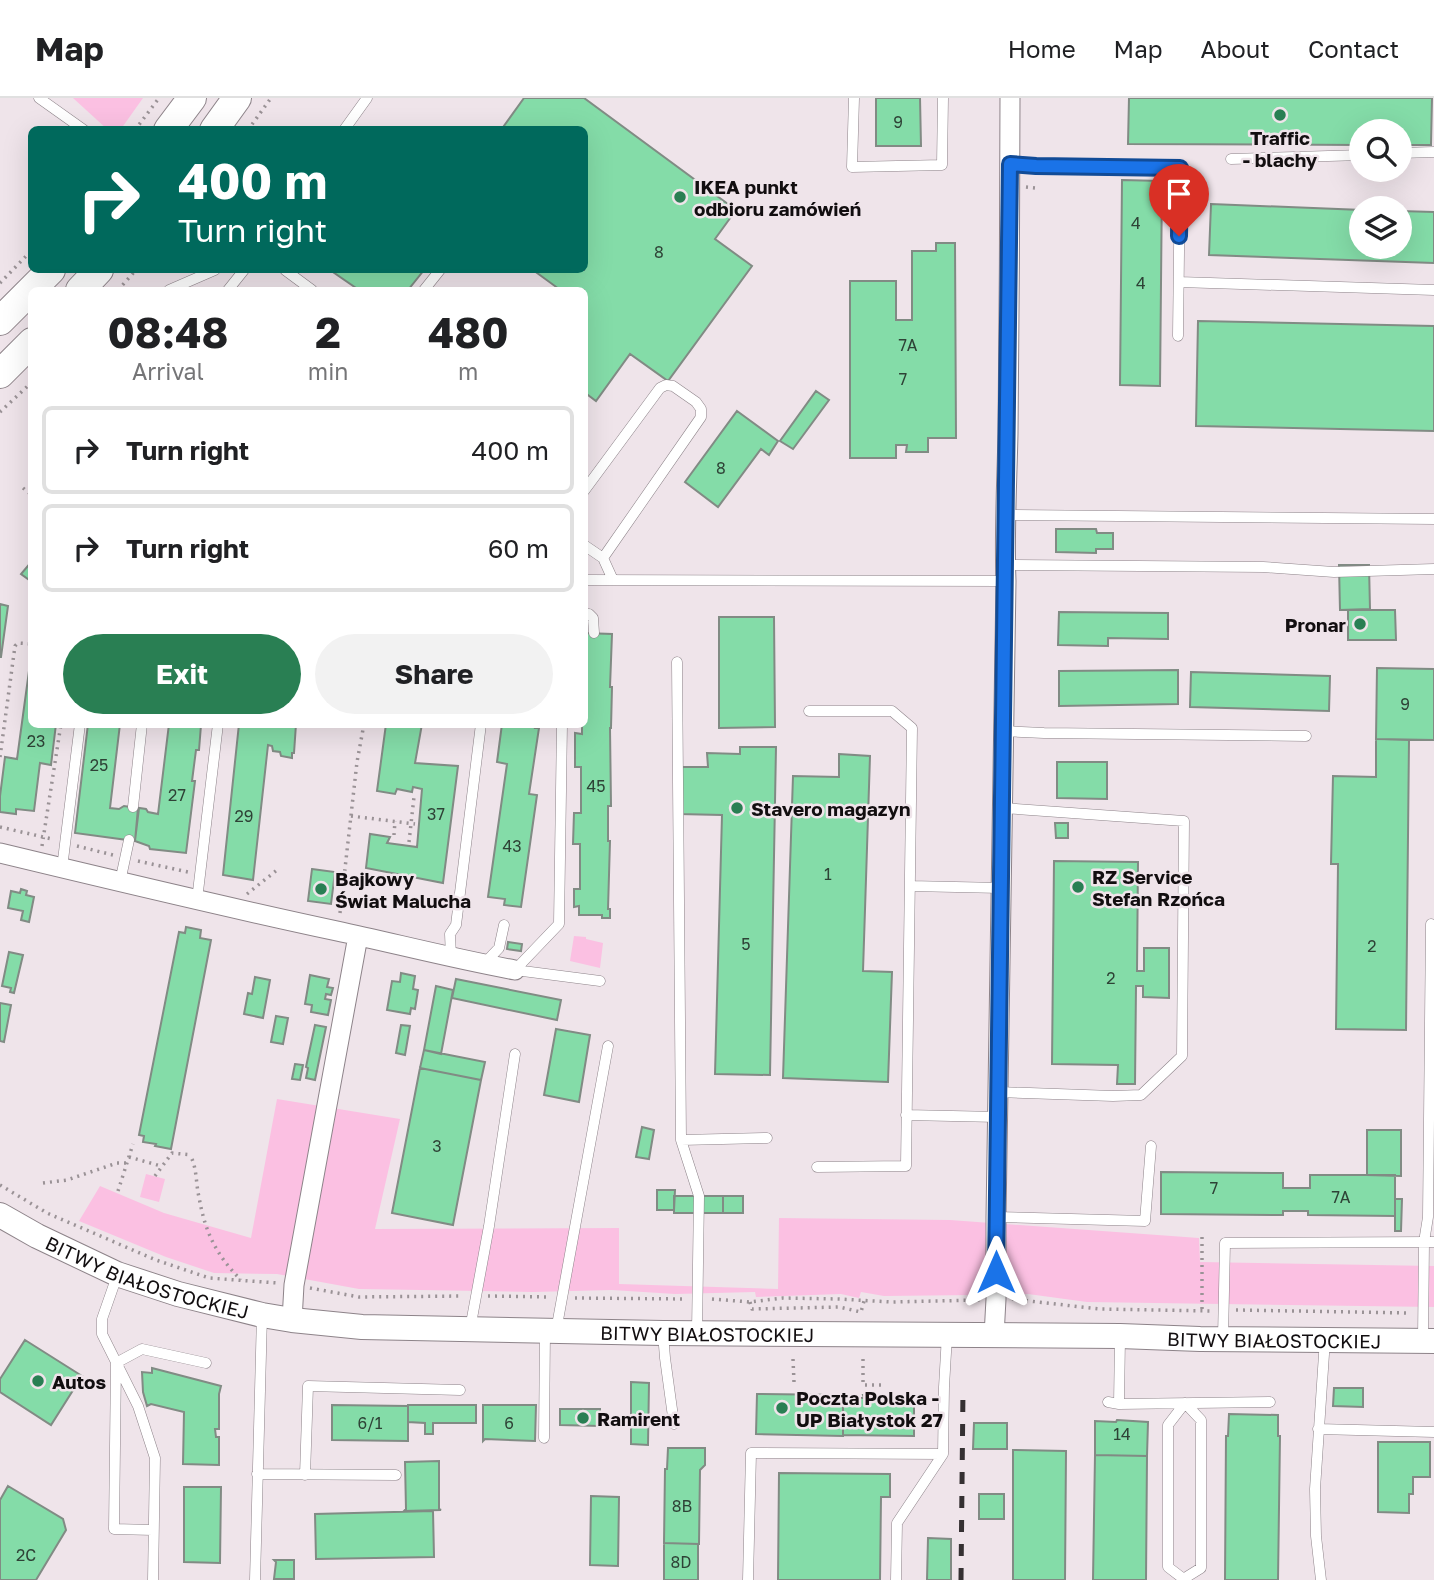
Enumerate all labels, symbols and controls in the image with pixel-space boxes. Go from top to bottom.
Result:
text: Map [35,29,104,68]
text: Home [1008,34,1076,63]
text: Map [1114,34,1163,63]
text: About [1201,34,1270,63]
text: Contact [1308,34,1399,63]
marker: Traffic - blachy [1272,107,1288,123]
house number: 9 [893,112,903,132]
map controls [1349,119,1412,259]
button: search [1349,119,1412,182]
place label: Traffic - blachy [1243,126,1318,171]
text: 400 m [178,151,327,210]
icon: right [63,154,154,245]
pin [1149,164,1209,236]
place label: IKEA punkt odbioru zamówień [694,175,861,220]
icon: arrive [1160,175,1198,213]
marker: IKEA punkt odbioru zamówień [672,189,688,205]
button: layers [1349,196,1412,259]
text: Turn right [178,211,327,249]
house number: 4 [1131,213,1141,233]
house number: 8 [654,242,664,262]
house number: 4 [1136,273,1146,293]
text: 08:48 [108,307,228,357]
text: 2 [315,307,341,357]
text: 480 [428,307,508,357]
house number: 7A [898,335,918,355]
text: Arrival [132,357,204,385]
text: min [308,357,349,385]
text: m [458,357,478,385]
house number: 7 [899,369,907,389]
icon: right [67,431,105,469]
text: Turn right [126,435,249,466]
text: 400 m [471,435,549,466]
house number: 8 [716,458,726,478]
icon: right [67,529,105,567]
text: Turn right [126,533,249,564]
text: 60 m [488,533,549,564]
place label: Pronar [1285,613,1347,636]
marker: Pronar [1352,616,1368,632]
button: Exit [63,634,301,714]
button: Share [315,634,553,714]
house number: 9 [1400,694,1410,714]
house number: 23 [27,731,45,751]
house number: 25 [90,755,108,775]
house number: 45 [586,776,606,796]
house number: 27 [168,785,186,805]
place label: Stavero magazyn [751,797,910,820]
marker: Stavero magazyn [729,800,745,816]
house number: 37 [427,804,445,824]
house number: 29 [235,806,253,826]
house number: 43 [502,836,522,856]
house number: 1 [824,864,832,884]
place label: RZ Service Stefan Rzońca [1092,865,1225,910]
place label: Bajkowy Świat Malucha [335,867,471,912]
marker: RZ Service Stefan Rzońca [1070,879,1086,895]
marker: Bajkowy Świat Malucha [313,881,329,897]
house number: 5 [741,934,751,954]
house number: 2 [1367,936,1377,956]
house number: 2 [1106,968,1116,988]
house number: 3 [432,1136,442,1156]
house number: 7 [1210,1178,1218,1198]
house number: 7A [1331,1187,1351,1207]
street label: BITWY BIAŁOSTOCKIEJ [42,1230,251,1323]
position arrow [959,1235,1033,1309]
street label: BITWY BIAŁOSTOCKIEJ [600,1320,814,1345]
street label: BITWY BIAŁOSTOCKIEJ [1167,1326,1381,1352]
place label: Autos [52,1370,107,1393]
marker: Autos [30,1373,46,1389]
place label: Poczta Polska - UP Białystok 27 [796,1386,943,1431]
marker: Poczta Polska - UP Białystok 27 [774,1400,790,1416]
place label: Ramirent [597,1407,681,1430]
marker: Ramirent [575,1410,591,1426]
house number: 6/1 [357,1413,383,1433]
house number: 6 [504,1413,514,1433]
house number: 14 [1113,1424,1131,1444]
house number: 8B [672,1496,692,1516]
house number: 2C [16,1545,36,1565]
house number: 8D [671,1552,691,1572]

